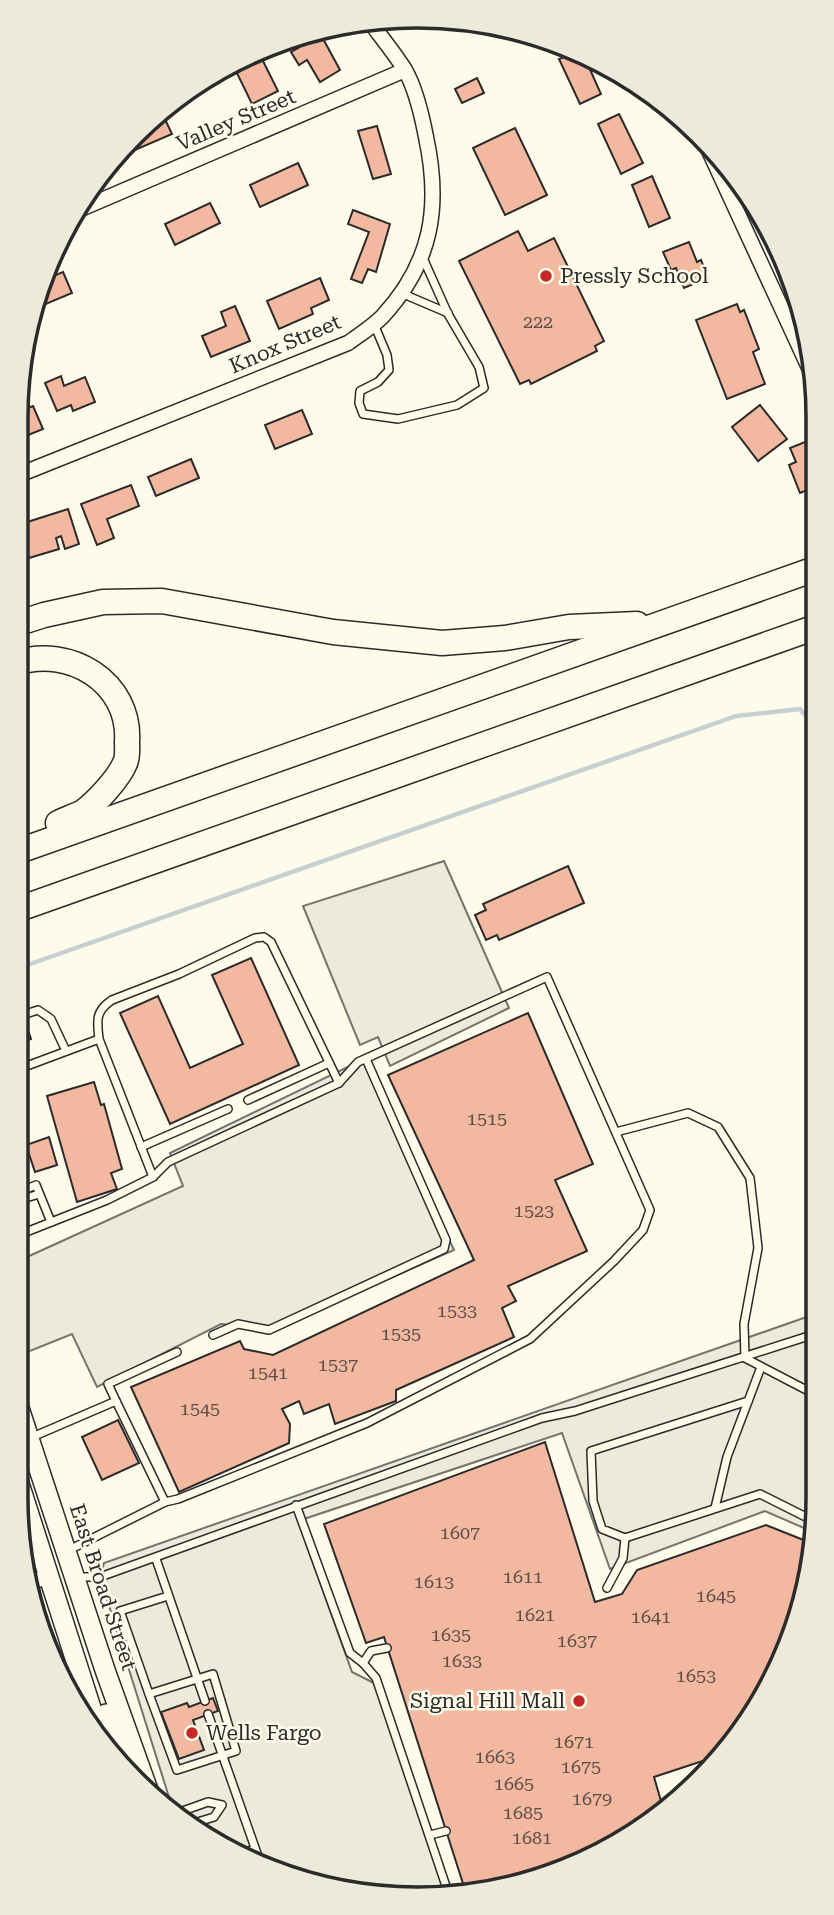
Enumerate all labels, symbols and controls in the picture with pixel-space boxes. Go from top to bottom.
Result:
street label: Valley Street [173,84,299,156]
place label: Pressly School [560,264,709,288]
marker: Pressly School [538,268,554,284]
street label: Knox Street [226,310,345,378]
house number: 222 [523,311,553,332]
house number: 1515 [467,1108,507,1129]
house number: 1523 [514,1200,554,1221]
house number: 1533 [437,1300,477,1321]
house number: 1535 [381,1323,421,1344]
house number: 1537 [318,1354,358,1375]
house number: 1541 [248,1362,288,1383]
house number: 1545 [180,1398,220,1419]
street label: East Broad Street [65,1501,141,1673]
house number: 1607 [440,1522,480,1543]
house number: 1611 [503,1566,543,1587]
house number: 1613 [414,1571,454,1592]
house number: 1645 [696,1585,736,1606]
house number: 1621 [515,1604,555,1625]
house number: 1641 [631,1606,671,1627]
house number: 1635 [431,1624,471,1645]
house number: 1637 [557,1630,597,1651]
house number: 1633 [442,1650,482,1671]
house number: 1653 [676,1665,716,1686]
place label: Signal Hill Mall [410,1689,566,1713]
marker: Signal Hill Mall [571,1693,587,1709]
place label: Wells Fargo [206,1721,322,1745]
marker: Wells Fargo [184,1725,200,1741]
house number: 1671 [554,1731,594,1752]
house number: 1663 [475,1746,515,1767]
house number: 1675 [561,1756,601,1777]
house number: 1665 [494,1773,534,1794]
house number: 1679 [572,1788,612,1809]
house number: 1685 [503,1802,543,1823]
house number: 1681 [512,1827,552,1848]

